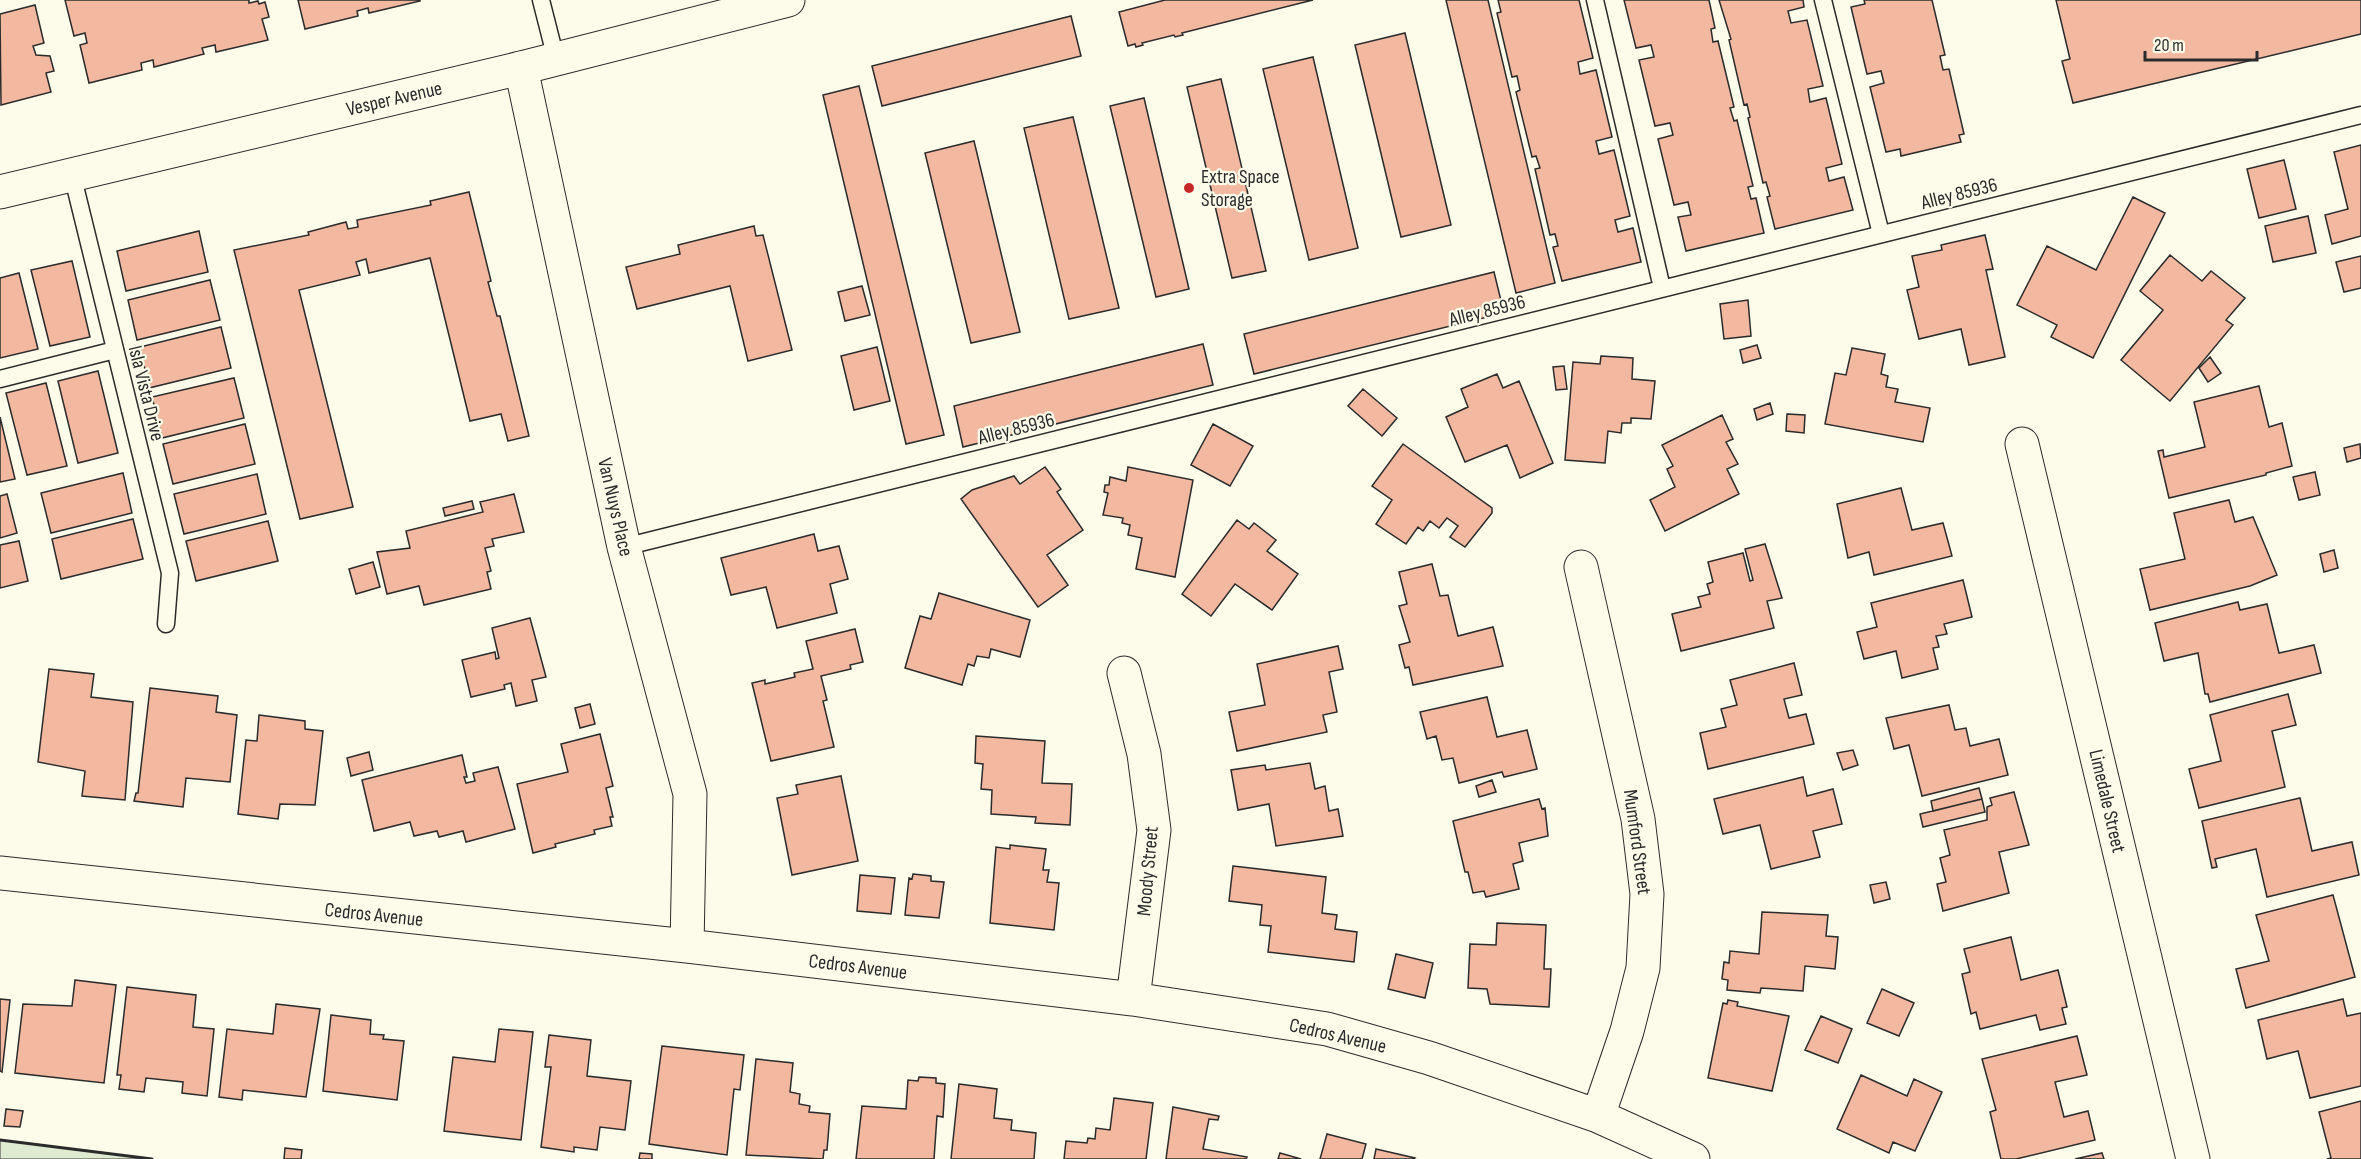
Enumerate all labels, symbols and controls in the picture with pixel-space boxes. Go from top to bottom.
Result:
scale bar [2145,24,2258,62]
text: 20 m [2154,35,2184,56]
street label: Vesper Avenue [344,76,445,122]
place label: Extra Space Storage [1201,165,1280,212]
street label: Alley 85936 [1918,173,2000,215]
marker: Extra Space Storage [1182,181,1196,195]
street label: Alley 85936 [1446,290,1528,332]
street label: Isla Vista Drive [123,343,169,443]
street label: Alley 85936 [975,408,1057,450]
street label: Van Nuys Place [592,456,638,559]
street label: Limedale Street [2084,747,2131,855]
street label: Mumford Street [1618,788,1656,896]
street label: Moody Street [1132,825,1164,917]
street label: Cedros Avenue [323,898,424,932]
street label: Cedros Avenue [807,949,908,985]
street label: Cedros Avenue [1287,1013,1389,1059]

